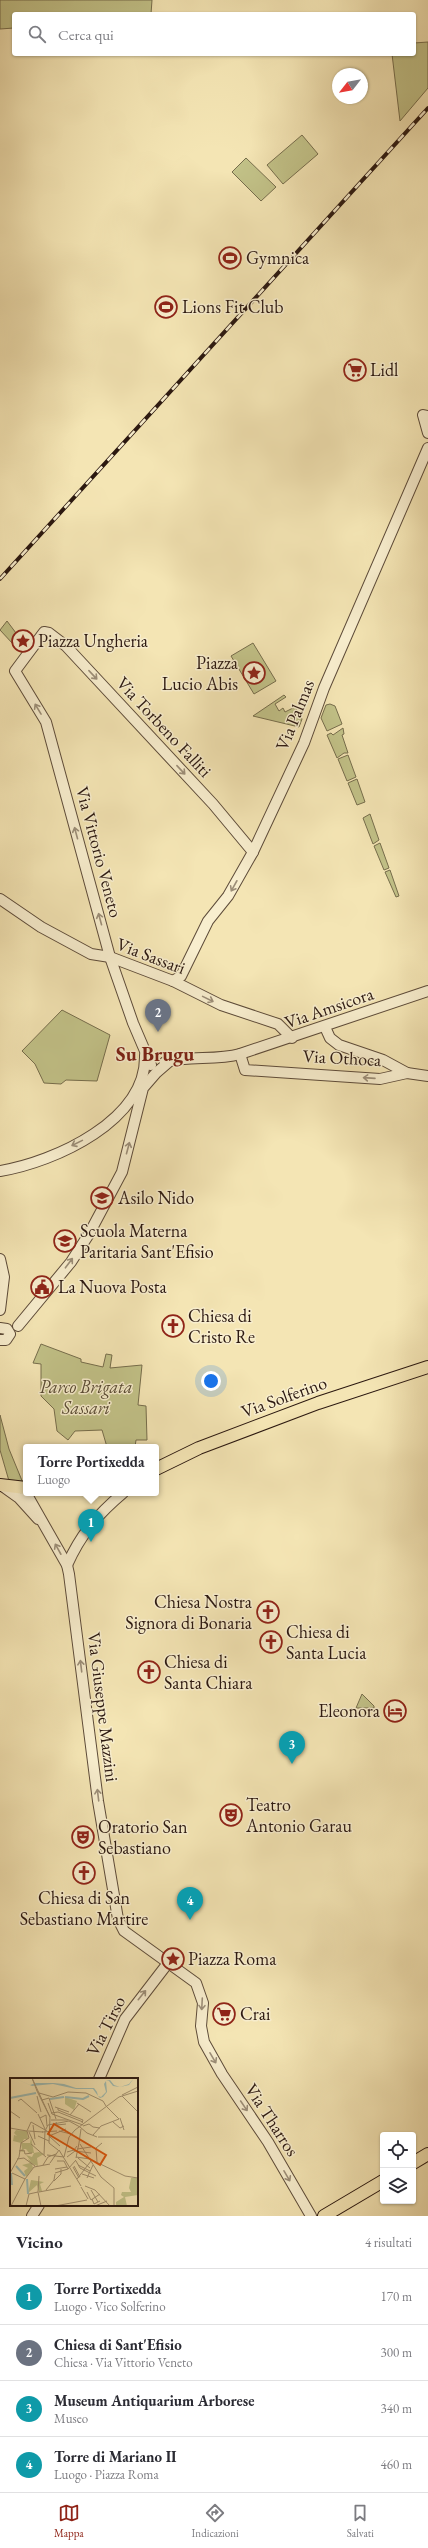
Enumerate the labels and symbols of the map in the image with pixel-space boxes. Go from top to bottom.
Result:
north arrow [332,68,368,104]
sports icon: Gymnica [217,245,243,271]
place label: Gymnica [246,246,310,269]
sports icon: Lions Fit Club [153,294,179,320]
place label: Lions Fit Club [182,295,283,318]
supermarket icon: Lidl [342,357,368,383]
place label: Lidl [370,358,398,381]
place icon: Piazza Ungheria [10,628,36,654]
place label: Piazza Ungheria [38,629,149,652]
place label: Piazza Lucio Abis [162,651,239,695]
place icon: Piazza Lucio Abis [241,660,267,686]
one-way arrow [88,670,98,680]
street label: Via Torbeno Falliti [112,672,217,782]
street label: Via Palmas [270,676,319,754]
one-way arrow [33,703,41,715]
one-way arrow [177,765,186,775]
street label: Via Vittorio Veneto [71,784,128,920]
one-way arrow [72,826,79,839]
one-way arrow [229,880,237,892]
one-way arrow [95,913,103,926]
street label: Via Sassari [114,932,189,979]
street label: Via Amsicora [281,981,377,1033]
one-way arrow [201,995,213,1003]
pin: 2 [145,999,171,1032]
district label: Su Brugu [116,1041,194,1067]
street label: Via Othoca [302,1044,383,1071]
one-way arrow [363,1075,376,1082]
one-way arrow [71,1140,83,1148]
one-way arrow [125,1142,132,1155]
school or university icon: Asilo Nido [89,1185,115,1211]
place label: Asilo Nido [117,1186,194,1209]
place label: Scuola Materna Paritaria Sant'Efisio [80,1219,214,1263]
school or university icon: Scuola Materna Paritaria Sant'Efisio [52,1228,78,1254]
one-way arrow [65,1258,73,1269]
public building icon: La Nuova Posta [29,1274,55,1300]
place label: La Nuova Posta [58,1275,167,1298]
place label: Chiesa di Cristo Re [188,1304,255,1348]
church icon: Chiesa di Cristo Re [160,1313,186,1339]
street label: Via Solferino [238,1370,330,1423]
your location [201,1371,221,1391]
park label: Parco Brigata Sassari [40,1375,132,1419]
pin: 1 [78,1509,104,1542]
one-way arrow [53,1543,61,1555]
place label: Chiesa Nostra Signora di Bonaria [125,1590,253,1634]
church icon: Chiesa Nostra Signora di Bonaria [255,1599,281,1625]
place label: Chiesa di Santa Lucia [286,1620,367,1664]
church icon: Chiesa di Santa Lucia [258,1629,284,1655]
street label: Via Giuseppe Mazzini [83,1631,124,1784]
place label: Chiesa di Santa Chiara [164,1650,253,1694]
church icon: Chiesa di Santa Chiara [136,1659,162,1685]
one-way arrow [77,1660,85,1673]
hotel icon: Eleonora [382,1698,408,1724]
place label: Eleonora [318,1699,381,1722]
pin: 3 [279,1731,305,1764]
one-way arrow [94,1789,101,1802]
place label: Teatro Antonio Garau [245,1793,352,1837]
theatre icon: Teatro Antonio Garau [218,1802,244,1828]
place label: Oratorio San Sebastiano [98,1815,188,1859]
theatre icon: Oratorio San Sebastiano [70,1824,96,1850]
church icon: Chiesa di San Sebastiano Martire [71,1860,97,1886]
place label: Chiesa di San Sebastiano Martire [20,1886,148,1930]
pin: 4 [177,1887,203,1920]
place icon: Piazza Roma [160,1946,186,1972]
place label: Piazza Roma [188,1947,277,1970]
one-way arrow [137,1990,146,2000]
street label: Via Tirso [81,1992,130,2060]
one-way arrow [198,1997,206,2010]
supermarket icon: Crai [211,2001,237,2027]
place label: Crai [240,2002,271,2025]
one-way arrow [209,2052,217,2064]
inset map [10,2078,138,2206]
street label: Via Tharros [240,2079,305,2161]
one-way arrow [240,2101,248,2112]
one-way arrow [284,2169,292,2181]

